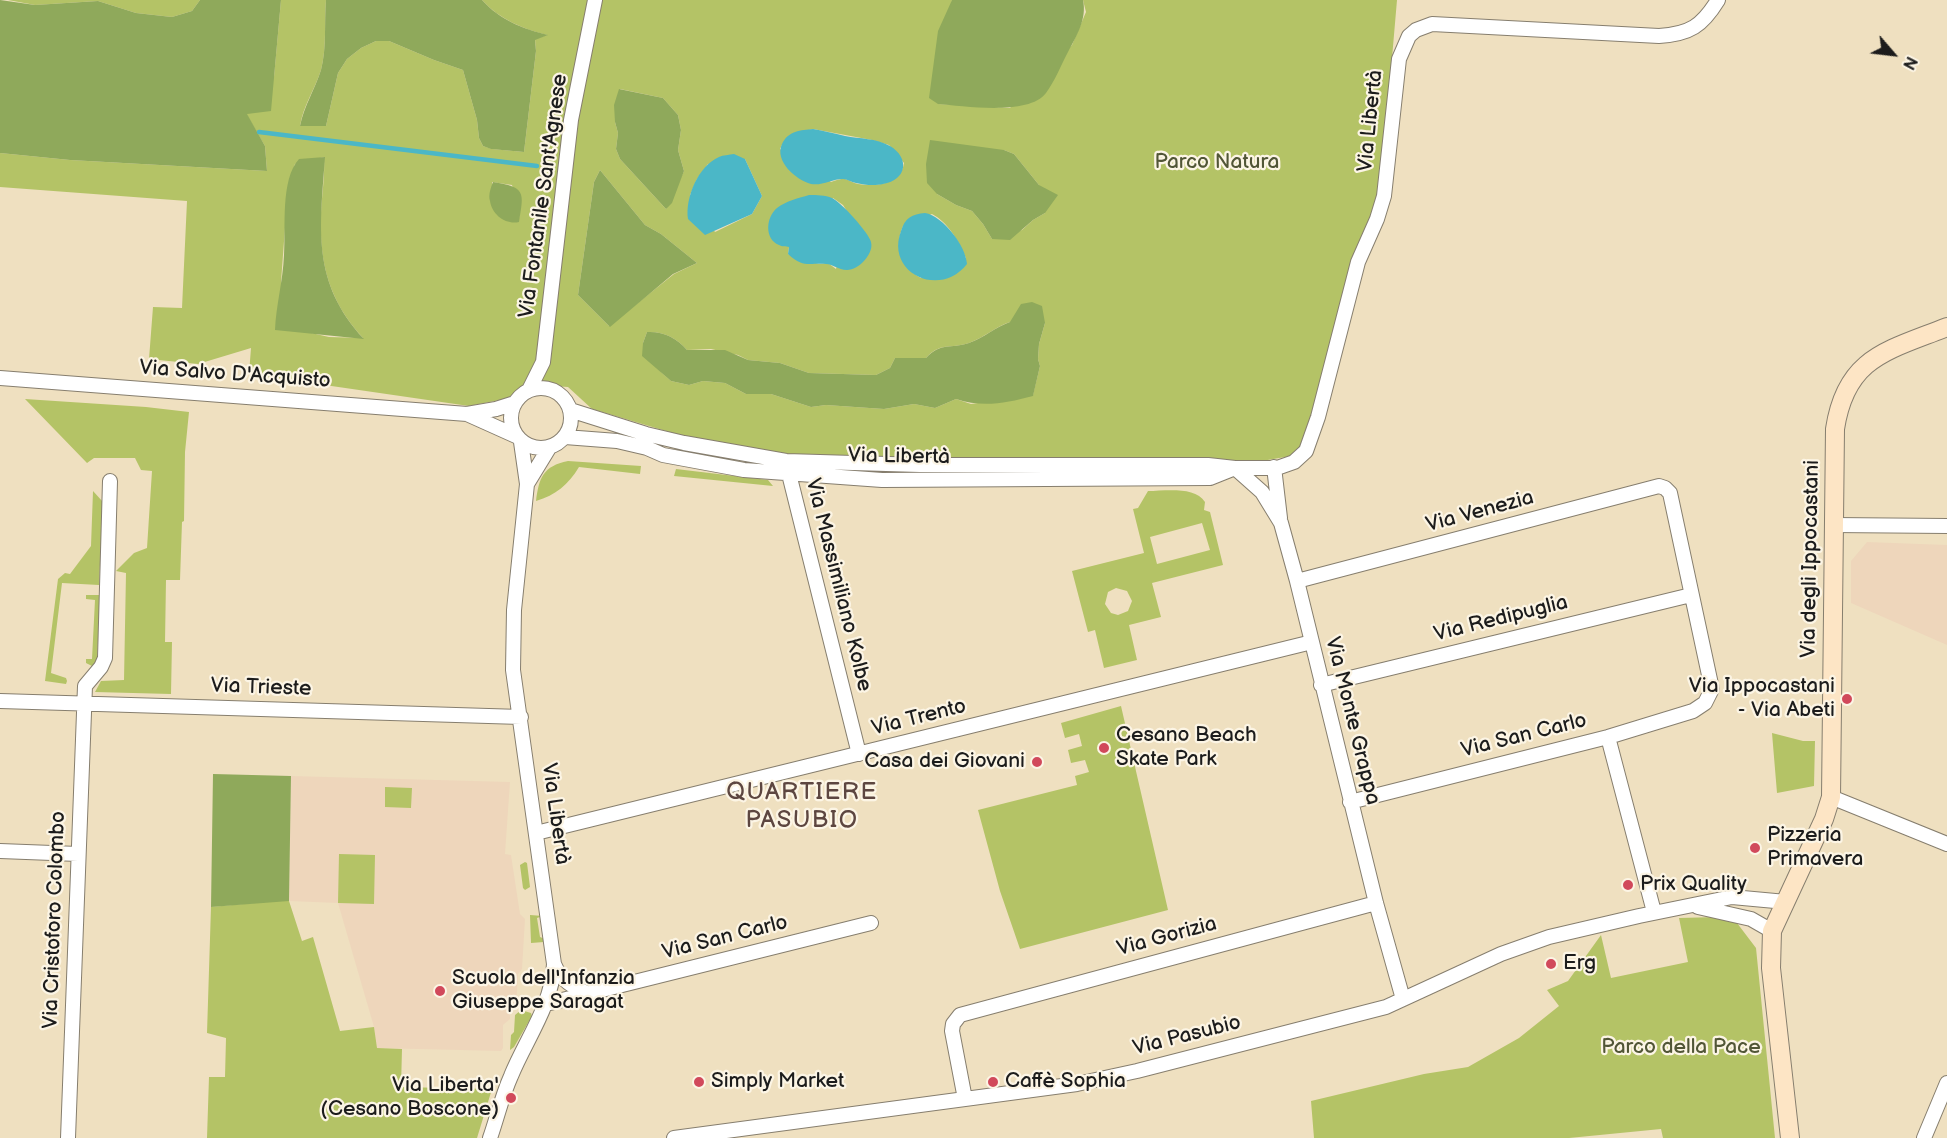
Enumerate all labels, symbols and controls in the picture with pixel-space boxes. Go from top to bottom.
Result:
north arrow [1863,24,1923,84]
text: N [1898,53,1921,72]
street label: Via Libertà [1353,69,1389,173]
street label: Via Fontanile Sant'Agnese [514,72,574,320]
park label: Parco Natura [1155,150,1279,176]
street label: Via Salvo D'Acquisto [139,356,331,394]
street label: Via Libertà [848,444,950,470]
street label: Via degli Ippocastani [1797,460,1825,658]
street label: Via Massimiliano Kolbe [799,476,877,694]
street label: Via Venezia [1423,486,1537,538]
street label: Via Redipuglia [1431,590,1571,648]
street label: Via Monte Grappa [1319,634,1385,808]
street label: Via Trieste [210,674,312,702]
place label: Via Ippocastani - Via Abeti [1689,674,1835,724]
marker: Via Ippocastani - Via Abeti [1840,692,1854,706]
street label: Via Trento [869,694,969,742]
street label: Via San Carlo [1459,708,1589,764]
place label: Cesano Beach Skate Park [1116,723,1257,773]
marker: Cesano Beach Skate Park [1097,741,1111,755]
place label: Casa dei Giovani [864,749,1025,775]
marker: Casa dei Giovani [1030,755,1044,769]
street label: Via Libertà [535,762,575,866]
district label: QUARTIERE PASUBIO [726,779,878,835]
street label: Via Cristoforo Colombo [39,811,71,1029]
place label: Pizzeria Primavera [1767,823,1863,873]
marker: Pizzeria Primavera [1748,841,1762,855]
place label: Prix Quality [1640,872,1747,898]
marker: Prix Quality [1621,878,1635,892]
street label: Via San Carlo [660,910,790,966]
street label: Via Gorizia [1114,912,1220,962]
place label: Erg [1563,951,1596,977]
marker: Erg [1544,957,1558,971]
place label: Scuola dell'Infanzia Giuseppe Saragat [452,966,635,1016]
marker: Scuola dell'Infanzia Giuseppe Saragat [433,984,447,998]
street label: Via Pasubio [1130,1010,1244,1062]
park label: Parco della Pace [1601,1035,1761,1061]
place label: Simply Market [711,1069,844,1095]
place label: Caffè Sophia [1005,1069,1126,1095]
place label: Via Liberta' (Cesano Boscone) [320,1073,499,1123]
marker: Simply Market [692,1075,706,1089]
marker: Caffè Sophia [986,1075,1000,1089]
marker: Via Liberta' (Cesano Boscone) [504,1091,518,1105]

